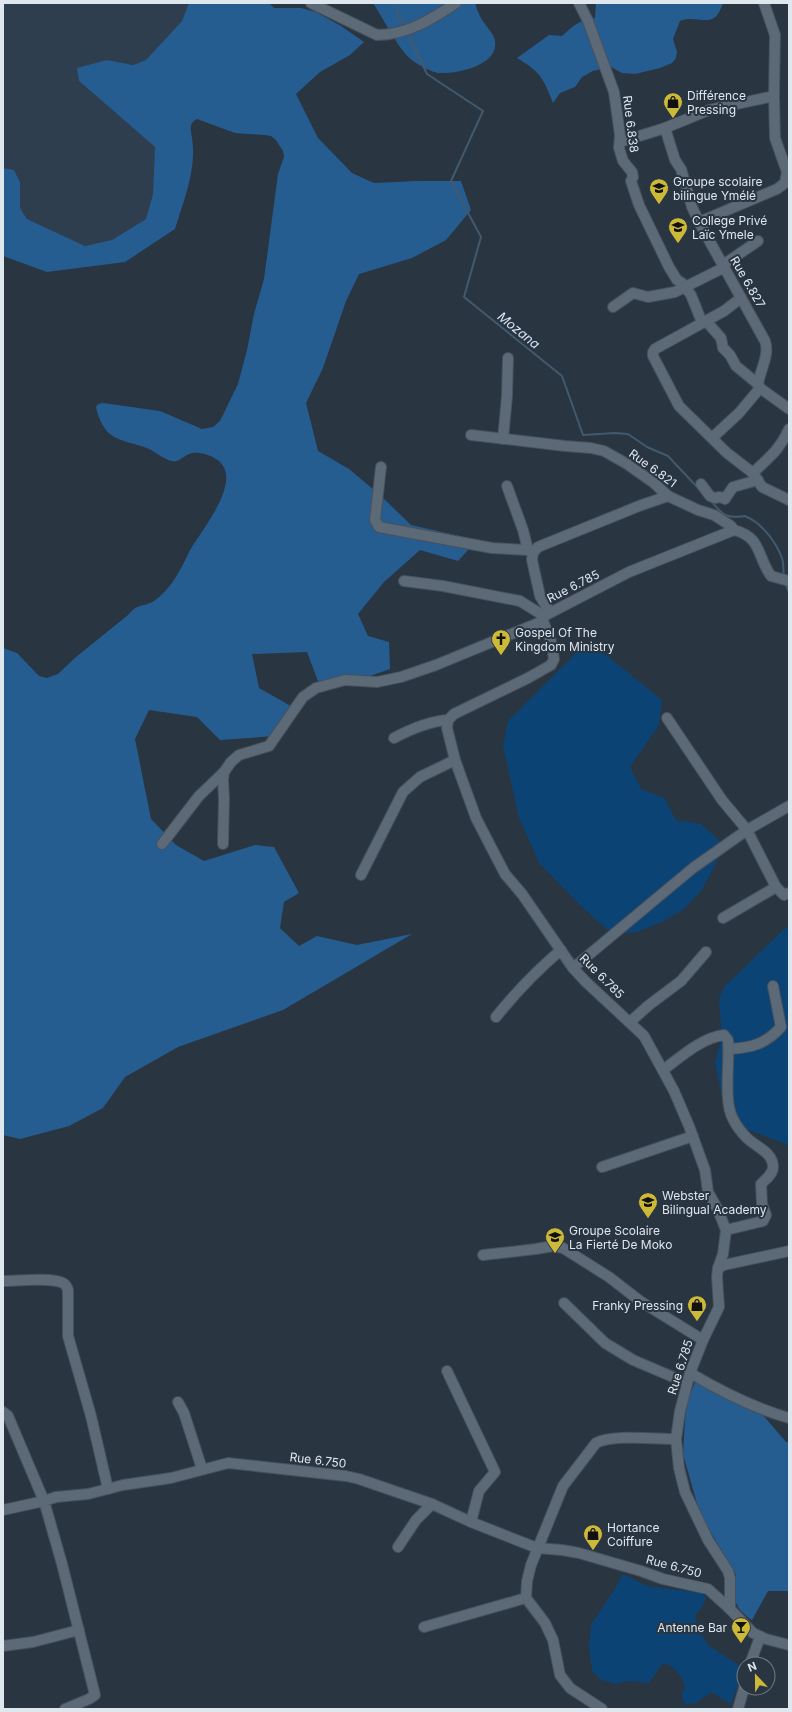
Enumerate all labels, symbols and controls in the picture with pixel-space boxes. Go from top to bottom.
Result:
place label: Différence Pressing [687,88,746,117]
shop icon: Différence Pressing [662,91,684,119]
street label: Rue 6.838 [620,94,642,154]
place label: Groupe scolaire bilingue Ymélé [673,174,763,203]
school or university icon: Groupe scolaire bilingue Ymélé [648,177,670,205]
place label: College Privé Laïc Ymele [692,213,767,242]
school or university icon: College Privé Laïc Ymele [667,216,689,244]
street label: Rue 6.827 [727,254,769,311]
water label: Mozana [495,308,543,352]
street label: Rue 6.821 [626,446,680,490]
street label: Rue 6.785 [544,566,602,606]
place label: Gospel Of The Kingdom Ministry [515,625,615,654]
church icon: Gospel Of The Kingdom Ministry [490,628,512,656]
street label: Rue 6.785 [577,951,627,1001]
place label: Webster Bilingual Academy [662,1188,767,1217]
school or university icon: Webster Bilingual Academy [637,1191,659,1219]
place label: Groupe Scolaire La Fierté De Moko [569,1223,672,1252]
school or university icon: Groupe Scolaire La Fierté De Moko [544,1226,566,1254]
shop icon: Franky Pressing [686,1294,708,1322]
place label: Franky Pressing [592,1298,683,1313]
street label: Rue 6.785 [664,1338,696,1396]
street label: Rue 6.750 [289,1449,347,1471]
place label: Hortance Coiffure [607,1520,659,1549]
shop icon: Hortance Coiffure [582,1523,604,1551]
street label: Rue 6.750 [644,1551,704,1581]
bar icon: Antenne Bar [730,1616,752,1644]
place label: Antenne Bar [657,1620,727,1635]
north arrow [736,1656,776,1696]
text: N [746,1659,759,1675]

